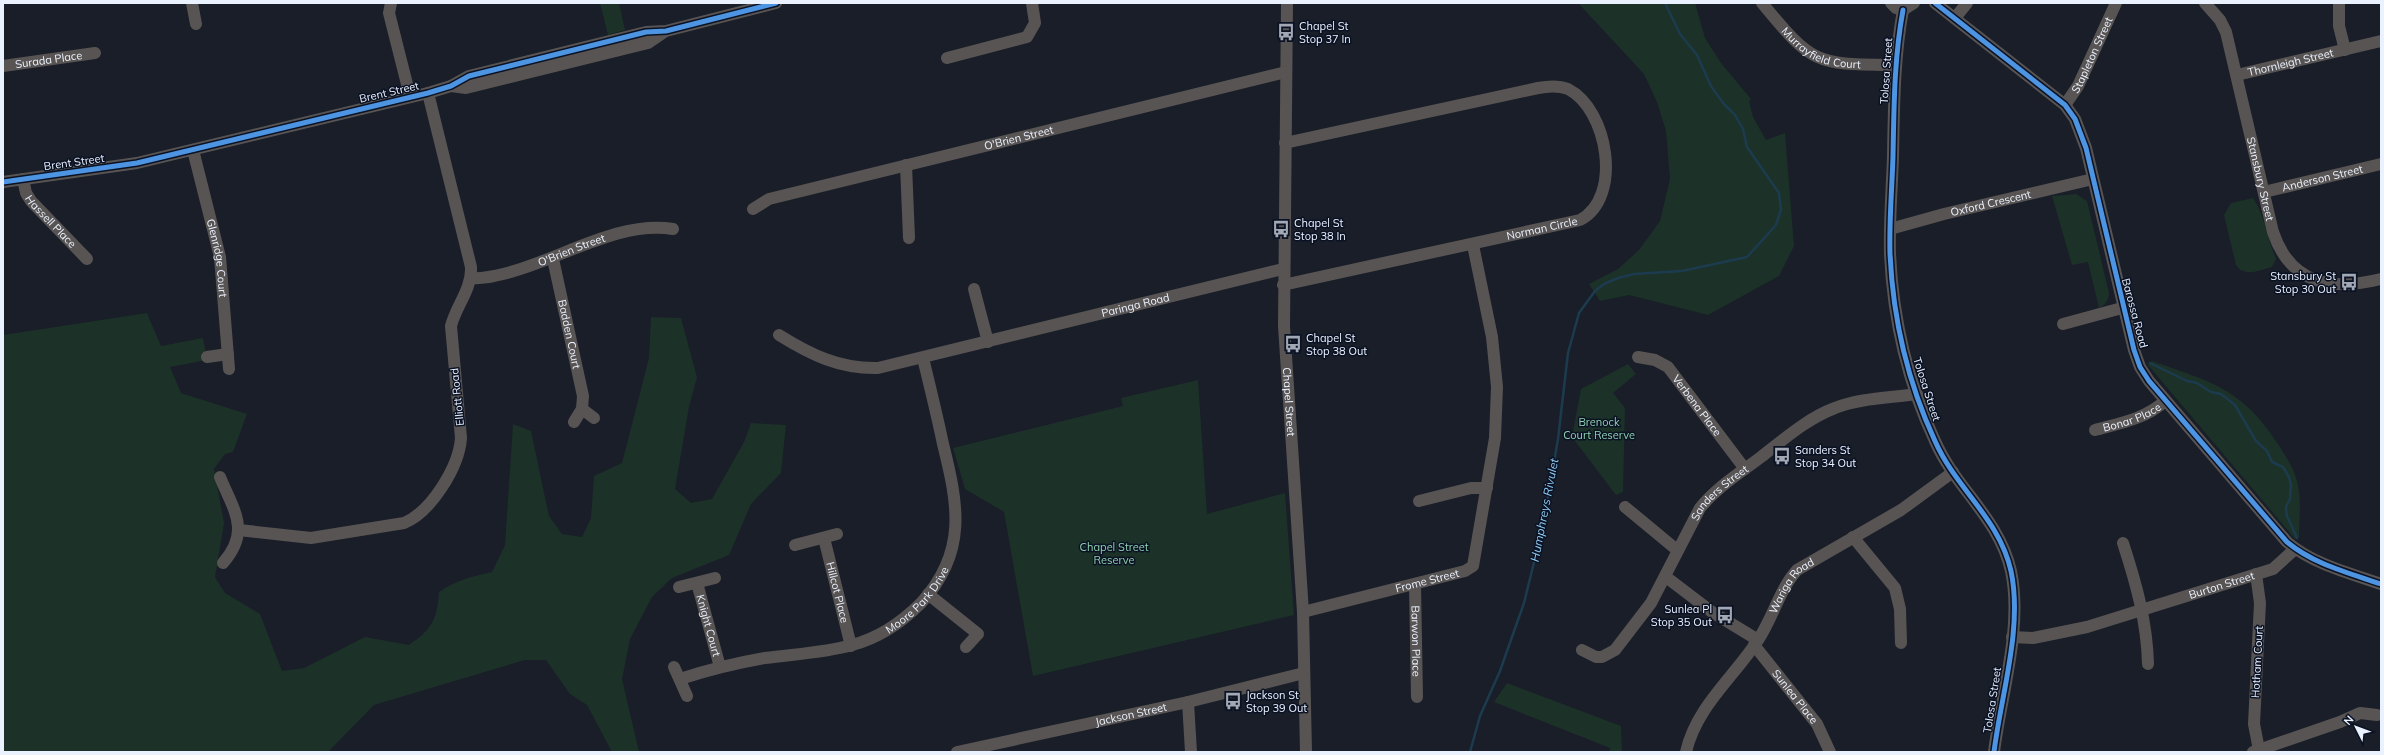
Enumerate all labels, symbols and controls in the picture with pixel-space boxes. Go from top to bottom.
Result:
street label: Stapleton Street [2068,15,2116,96]
place label: Chapel St Stop 37 In [1299,19,1351,46]
bus stop icon: Chapel St Stop 37 In [1276,22,1296,42]
street label: Murrayfield Court [1779,24,1861,71]
street label: Tolosa Street [1877,37,1895,105]
street label: Thornleigh Street [2246,45,2335,79]
street label: Surada Place [14,48,83,71]
street label: Brent Street [358,78,420,106]
street label: O'Brien Street [983,122,1055,153]
street label: Stansbury Street [2244,136,2277,222]
street label: Brent Street [43,151,105,173]
street label: Anderson Street [2281,162,2364,194]
street label: Oxford Crescent [1949,187,2032,219]
street label: Hassell Place [22,192,79,251]
street label: Norman Circle [1505,214,1579,243]
place label: Chapel St Stop 38 In [1294,216,1346,243]
street label: Glenridge Court [204,217,230,298]
bus stop icon: Chapel St Stop 38 In [1271,219,1291,239]
street label: O'Brien Street [536,231,607,269]
place label: Stansbury St Stop 30 Out [2270,269,2336,296]
bus stop icon: Stansbury St Stop 30 Out [2339,272,2359,292]
street label: Barossa Road [2119,277,2151,349]
street label: Paringa Road [1100,290,1171,320]
street label: Badden Court [555,298,584,370]
place label: Chapel St Stop 38 Out [1306,331,1367,358]
bus stop icon: Chapel St Stop 38 Out [1283,334,1303,354]
street label: Tolosa Street [1910,355,1944,423]
street label: Elliott Road [447,367,467,427]
street label: Chapel Street [1280,367,1298,437]
street label: Verbena Place [1669,372,1725,439]
street label: Bonar Place [2101,400,2164,435]
park label: Brenock Court Reserve [1563,415,1635,442]
place label: Sanders St Stop 34 Out [1795,443,1856,470]
bus stop icon: Sanders St Stop 34 Out [1772,446,1792,466]
water label: Humphreys Rivulet [1527,456,1562,563]
street label: Sanders Street [1688,462,1751,523]
park label: Chapel Street Reserve [1079,540,1149,567]
street label: Wariga Road [1766,555,1816,616]
street label: Hillcot Place [823,560,852,624]
street label: Moore Park Drive [883,564,952,636]
street label: Frome Street [1394,566,1461,595]
street label: Burton Street [2187,568,2256,602]
street label: Knight Court [693,593,724,658]
place label: Sunlea Pl Stop 35 Out [1651,602,1712,629]
street label: Barwon Place [1408,605,1424,677]
bus stop icon: Sunlea Pl Stop 35 Out [1715,605,1735,625]
street label: Hotham Court [2248,626,2266,698]
street label: Tolosa Street [1980,666,2004,734]
street label: Sunlea Place [1769,667,1821,727]
place label: Jackson St Stop 39 Out [1246,688,1307,715]
bus stop icon: Jackson St Stop 39 Out [1223,691,1243,711]
street label: Jackson Street [1094,700,1168,729]
north arrow [2336,707,2376,747]
text: N [2341,713,2357,728]

